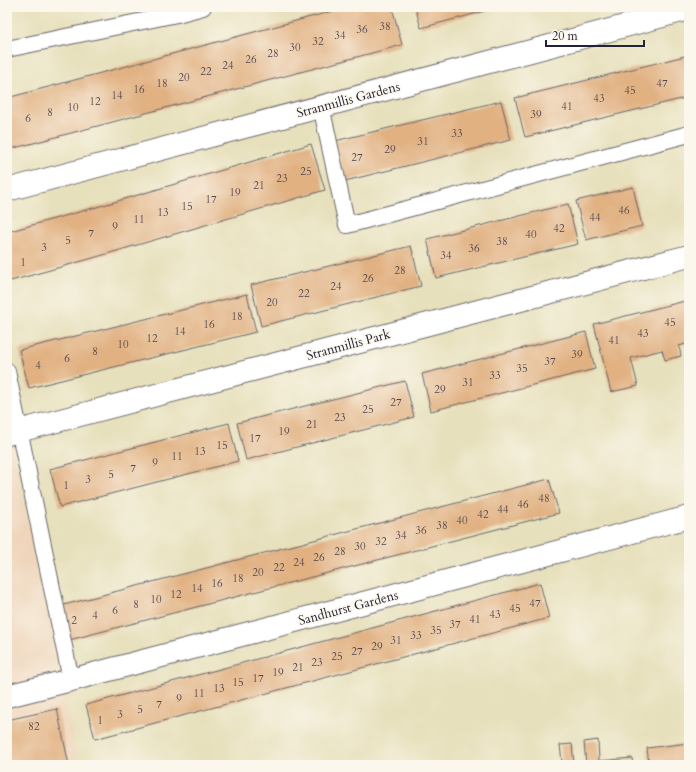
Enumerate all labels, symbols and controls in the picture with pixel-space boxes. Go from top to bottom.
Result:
house number: 38 [379,19,391,34]
house number: 36 [356,22,368,37]
scale bar [546,22,644,48]
house number: 34 [334,28,346,43]
text: 20 m [552,28,579,44]
house number: 32 [312,34,324,49]
house number: 30 [289,40,301,55]
house number: 28 [267,46,279,61]
house number: 26 [245,52,257,67]
house number: 24 [222,58,234,73]
house number: 22 [200,64,212,79]
house number: 20 [178,70,190,85]
house number: 18 [156,76,168,91]
house number: 47 [656,76,668,91]
street label: Stranmillis Gardens [295,78,402,122]
house number: 16 [133,82,145,97]
house number: 45 [624,83,636,98]
house number: 14 [111,88,123,103]
house number: 43 [593,91,605,106]
house number: 12 [89,94,101,109]
house number: 41 [561,99,573,114]
house number: 10 [67,100,79,115]
house number: 8 [47,105,53,120]
house number: 39 [530,107,542,122]
house number: 6 [25,111,31,126]
house number: 33 [451,126,463,141]
house number: 31 [417,134,429,149]
house number: 29 [384,142,396,157]
house number: 27 [351,150,363,165]
house number: 25 [300,164,312,179]
house number: 23 [276,171,288,186]
house number: 21 [253,178,265,193]
house number: 19 [229,185,241,200]
house number: 17 [205,192,217,207]
house number: 15 [181,199,193,214]
house number: 46 [618,203,630,218]
house number: 13 [157,205,169,220]
house number: 44 [589,210,601,225]
house number: 11 [133,212,145,227]
house number: 9 [112,219,118,234]
house number: 42 [553,221,565,236]
house number: 7 [88,226,94,241]
house number: 40 [525,227,537,242]
house number: 5 [65,233,71,248]
house number: 38 [496,234,508,249]
house number: 3 [41,240,47,255]
house number: 36 [468,241,480,256]
house number: 34 [440,248,452,263]
house number: 1 [20,255,26,270]
house number: 28 [394,263,406,278]
house number: 26 [362,271,374,286]
house number: 24 [330,279,342,294]
house number: 22 [298,286,310,301]
house number: 20 [266,295,278,310]
house number: 18 [231,309,243,324]
house number: 45 [664,315,676,330]
house number: 16 [203,317,215,332]
house number: 14 [174,324,186,339]
street label: Stranmillis Park [304,325,392,365]
house number: 43 [637,326,649,341]
house number: 12 [146,331,158,346]
house number: 41 [608,333,620,348]
house number: 10 [117,337,129,352]
house number: 8 [92,344,98,359]
house number: 39 [571,347,583,362]
house number: 6 [64,351,70,366]
house number: 37 [544,354,556,369]
house number: 4 [35,358,41,373]
house number: 35 [516,361,528,376]
house number: 33 [489,368,501,383]
house number: 31 [462,375,474,390]
house number: 29 [434,382,446,397]
house number: 27 [390,395,402,410]
house number: 25 [362,402,374,417]
house number: 23 [334,410,346,425]
house number: 21 [306,417,318,432]
house number: 19 [278,424,290,439]
house number: 17 [249,431,261,446]
house number: 15 [216,438,228,453]
house number: 13 [194,444,206,459]
house number: 11 [171,449,183,464]
house number: 9 [152,455,158,470]
house number: 7 [130,461,136,476]
house number: 5 [108,467,114,482]
house number: 3 [85,472,91,487]
house number: 1 [63,478,69,493]
house number: 48 [538,491,550,506]
house number: 46 [517,497,529,512]
house number: 44 [497,502,509,517]
house number: 42 [477,507,489,522]
house number: 40 [456,513,468,528]
house number: 38 [436,518,448,533]
house number: 36 [415,523,427,538]
house number: 34 [395,528,407,543]
house number: 32 [375,534,387,549]
house number: 30 [354,539,366,554]
house number: 28 [334,544,346,559]
house number: 26 [313,550,325,565]
house number: 24 [293,555,305,570]
house number: 22 [273,560,285,575]
house number: 20 [252,565,264,580]
house number: 18 [232,571,244,586]
house number: 16 [211,576,223,591]
house number: 14 [191,581,203,596]
street label: Sandhurst Gardens [296,586,400,630]
house number: 12 [170,587,182,602]
house number: 10 [150,592,162,607]
house number: 47 [529,596,541,611]
house number: 8 [133,597,139,612]
house number: 45 [509,601,521,616]
house number: 6 [112,603,118,618]
house number: 43 [489,607,501,622]
house number: 4 [92,608,98,623]
house number: 41 [469,612,481,627]
house number: 2 [71,613,77,628]
house number: 37 [449,617,461,632]
house number: 35 [430,623,442,638]
house number: 33 [410,628,422,643]
house number: 31 [390,633,402,648]
house number: 29 [371,639,383,654]
house number: 27 [351,644,363,659]
house number: 25 [331,649,343,664]
house number: 23 [311,655,323,670]
house number: 21 [292,660,304,675]
house number: 19 [272,665,284,680]
house number: 17 [252,671,264,686]
house number: 15 [232,675,244,690]
house number: 13 [213,681,225,696]
house number: 11 [193,686,205,701]
house number: 9 [176,691,182,706]
house number: 7 [156,697,162,712]
house number: 5 [137,702,143,717]
house number: 3 [117,707,123,722]
house number: 1 [97,713,103,728]
house number: 82 [28,719,40,734]

